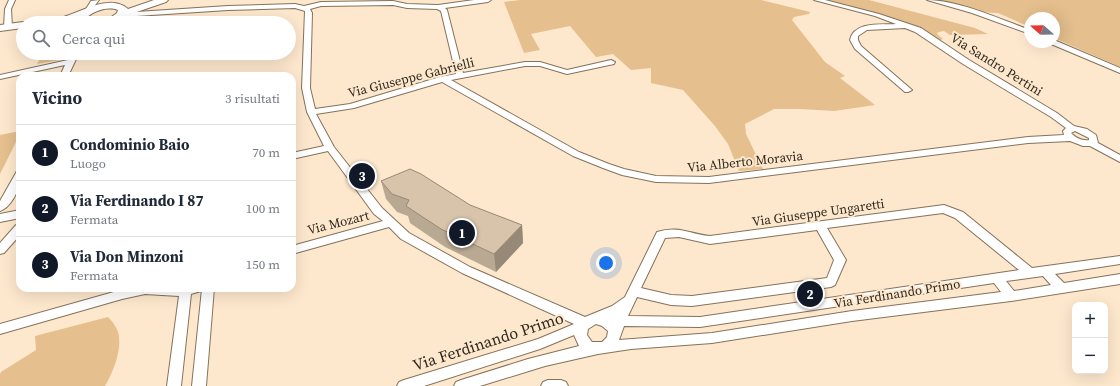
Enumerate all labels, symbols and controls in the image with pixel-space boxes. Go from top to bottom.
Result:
north arrow [1024,12,1060,48]
search box [16,16,296,60]
icon: search [30,27,52,49]
text: Cerca qui [62,28,125,49]
street label: Via Sandro Pertini [947,29,1046,100]
street label: Via Giuseppe Gabrielli [346,54,476,101]
text: Vicino [32,86,82,110]
text: 3 risultati [225,90,280,107]
text: Condominio Baio [70,134,189,155]
text: 1 [41,144,49,161]
text: 70 m [252,144,280,161]
street label: Via Alberto Moravia [686,147,804,176]
text: Luogo [70,155,106,172]
pin: 3 [349,161,375,191]
text: Via Ferdinando I 87 [70,190,204,211]
street label: Via Giuseppe Ungaretti [751,195,885,230]
text: 2 [41,200,49,217]
text: 100 m [246,200,280,217]
street label: Via Mozart [306,206,371,238]
text: Fermata [70,211,118,228]
pin: 1 [449,218,475,248]
text: Via Don Minzoni [70,246,184,267]
your location [596,253,616,273]
text: 3 [41,256,49,273]
text: 150 m [246,256,280,273]
text: Fermata [70,267,118,284]
street label: Via Ferdinando Primo [833,275,961,312]
pin: 2 [797,279,823,309]
map controls [1072,302,1108,374]
button: + [1072,302,1108,338]
street label: Via Ferdinando Primo [410,306,566,376]
button: − [1072,338,1108,374]

